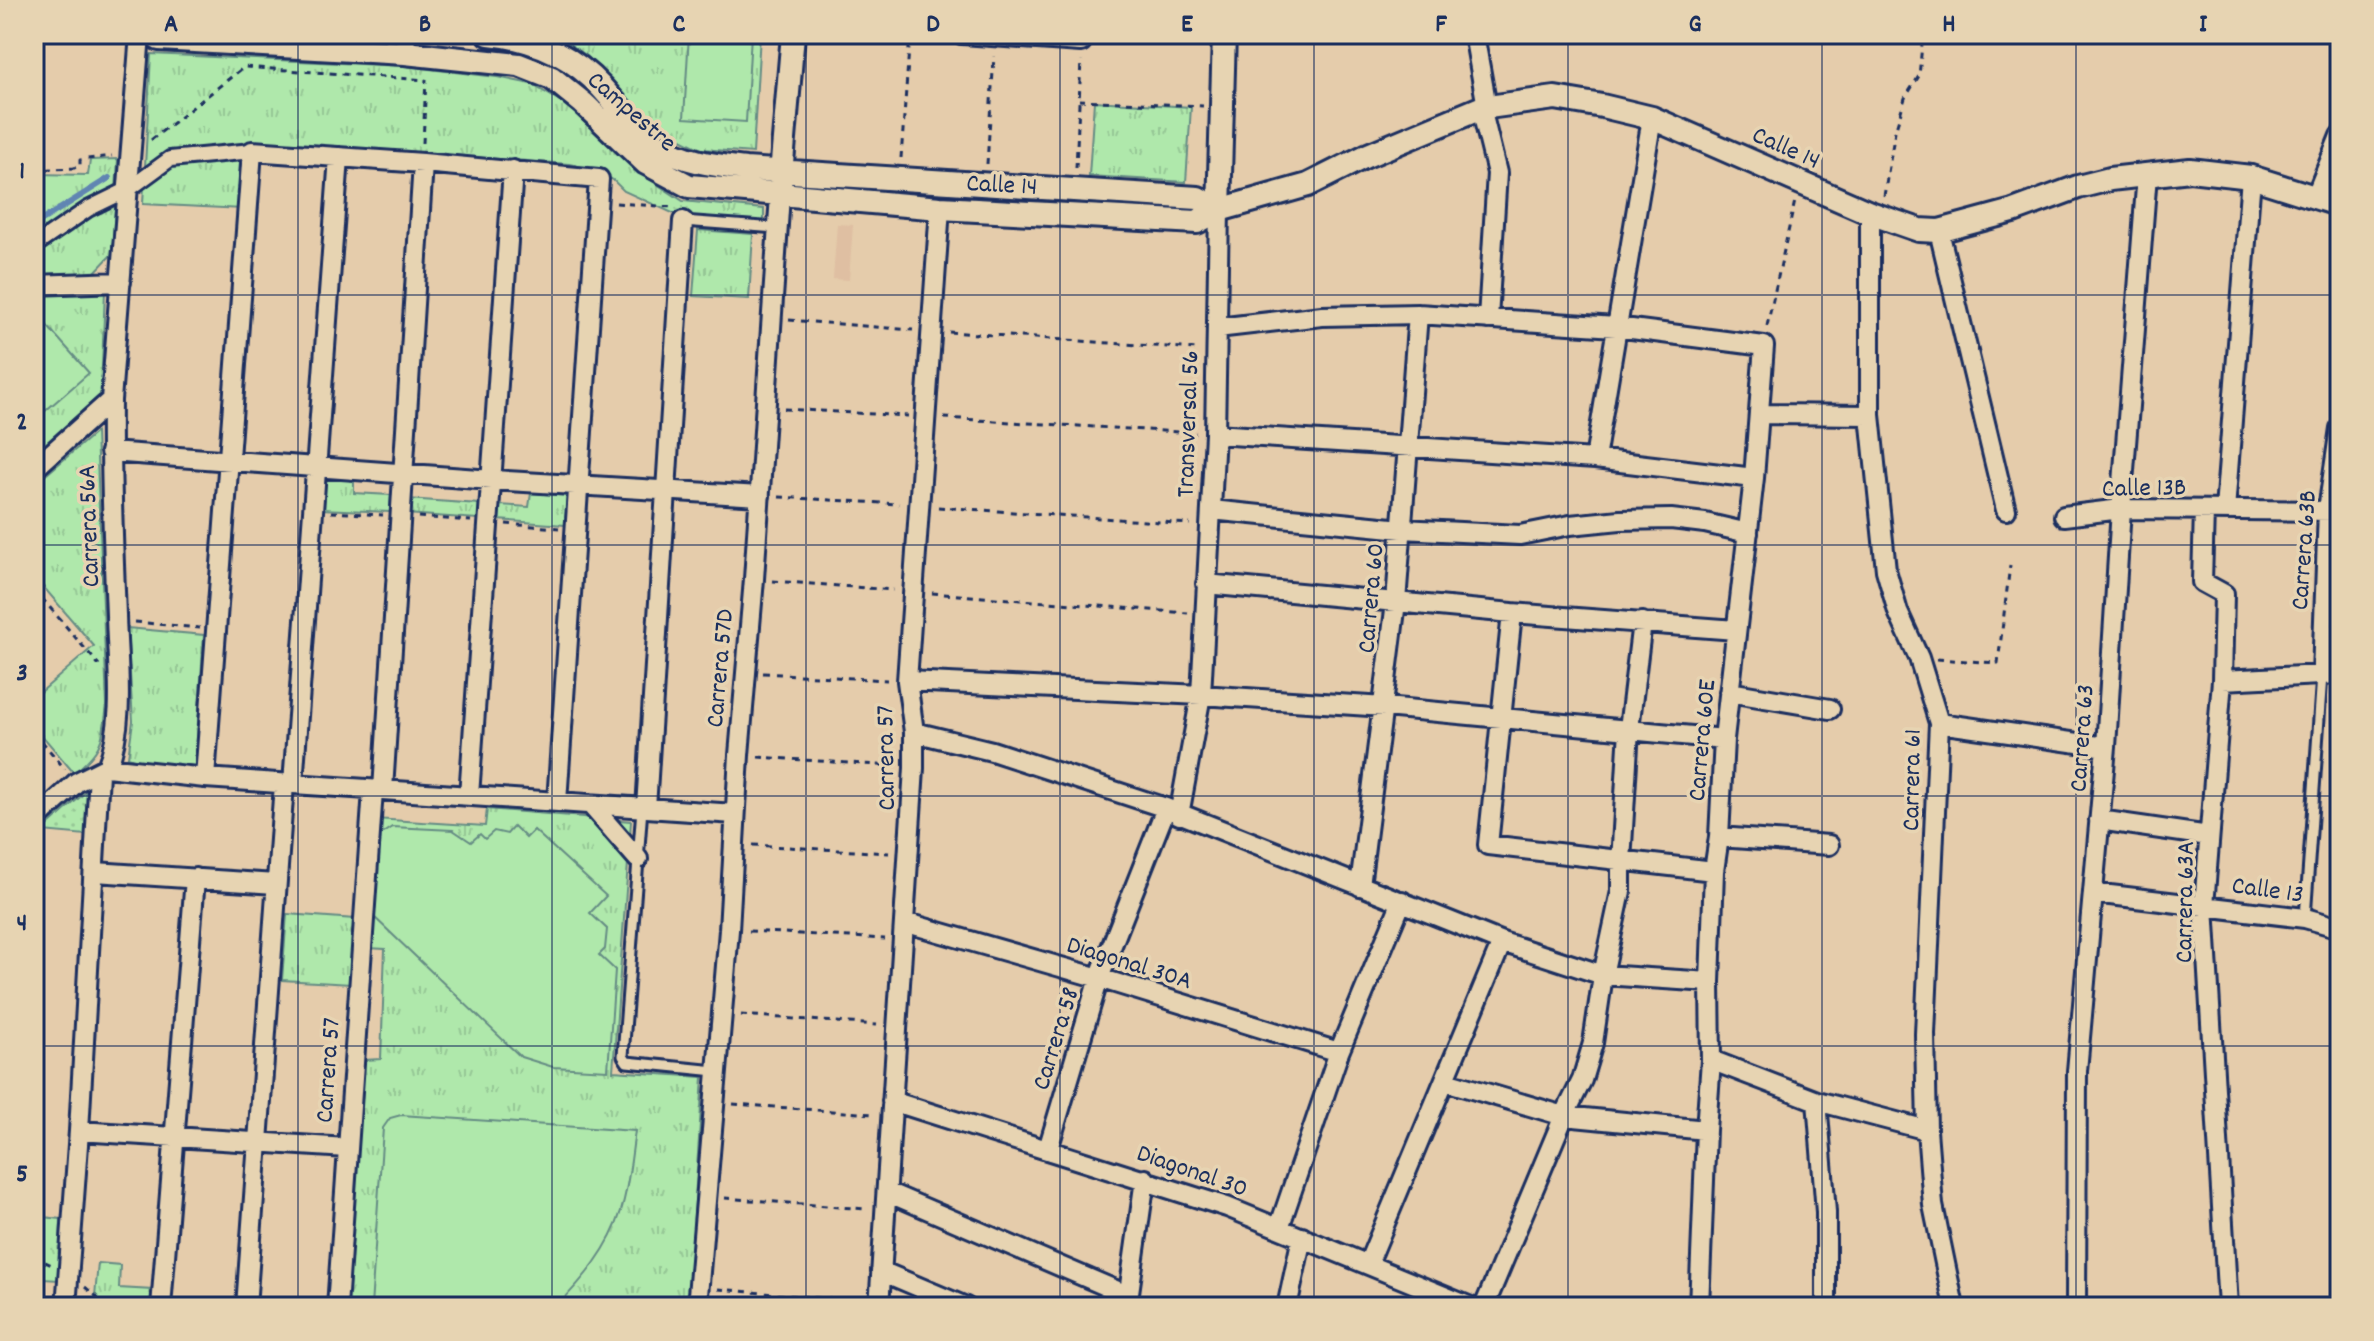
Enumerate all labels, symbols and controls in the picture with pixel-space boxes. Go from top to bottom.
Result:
text: A [164,7,178,44]
text: B [419,7,431,44]
text: C [673,7,686,44]
text: D [926,7,940,44]
text: E [1181,7,1193,44]
text: F [1435,7,1447,44]
text: G [1688,7,1702,44]
text: H [1942,7,1956,44]
text: I [2199,7,2208,44]
street label: Campestre [578,63,684,162]
street label: Calle 14 [1745,118,1826,181]
text: 1 [19,154,25,191]
street label: Calle 14 [965,166,1038,207]
street label: Transversal 56 [1168,350,1211,498]
text: 2 [16,405,28,442]
street label: Carrera 56A [70,464,111,588]
street label: Calle 13B [2102,470,2187,509]
street label: Carrera 63B [2283,489,2328,611]
street label: Carrera 60 [1349,542,1396,655]
street label: Carrera 57D [698,607,745,729]
text: 3 [16,656,28,693]
street label: Carrera 60E [1680,678,1727,803]
street label: Carrera 63 [2061,683,2106,793]
street label: Carrera 57 [868,705,907,811]
street label: Carrera 61 [1894,729,1933,831]
street label: Carrera 63A [2167,841,2206,963]
street label: Calle 13 [2229,868,2306,915]
text: 4 [17,906,27,943]
street label: Diagonal 30A [1062,928,1196,1001]
street label: Carrera 58 [1024,983,1091,1095]
street label: Carrera 57 [307,1016,352,1124]
street label: Diagonal 30 [1131,1136,1252,1209]
text: 5 [16,1157,28,1194]

